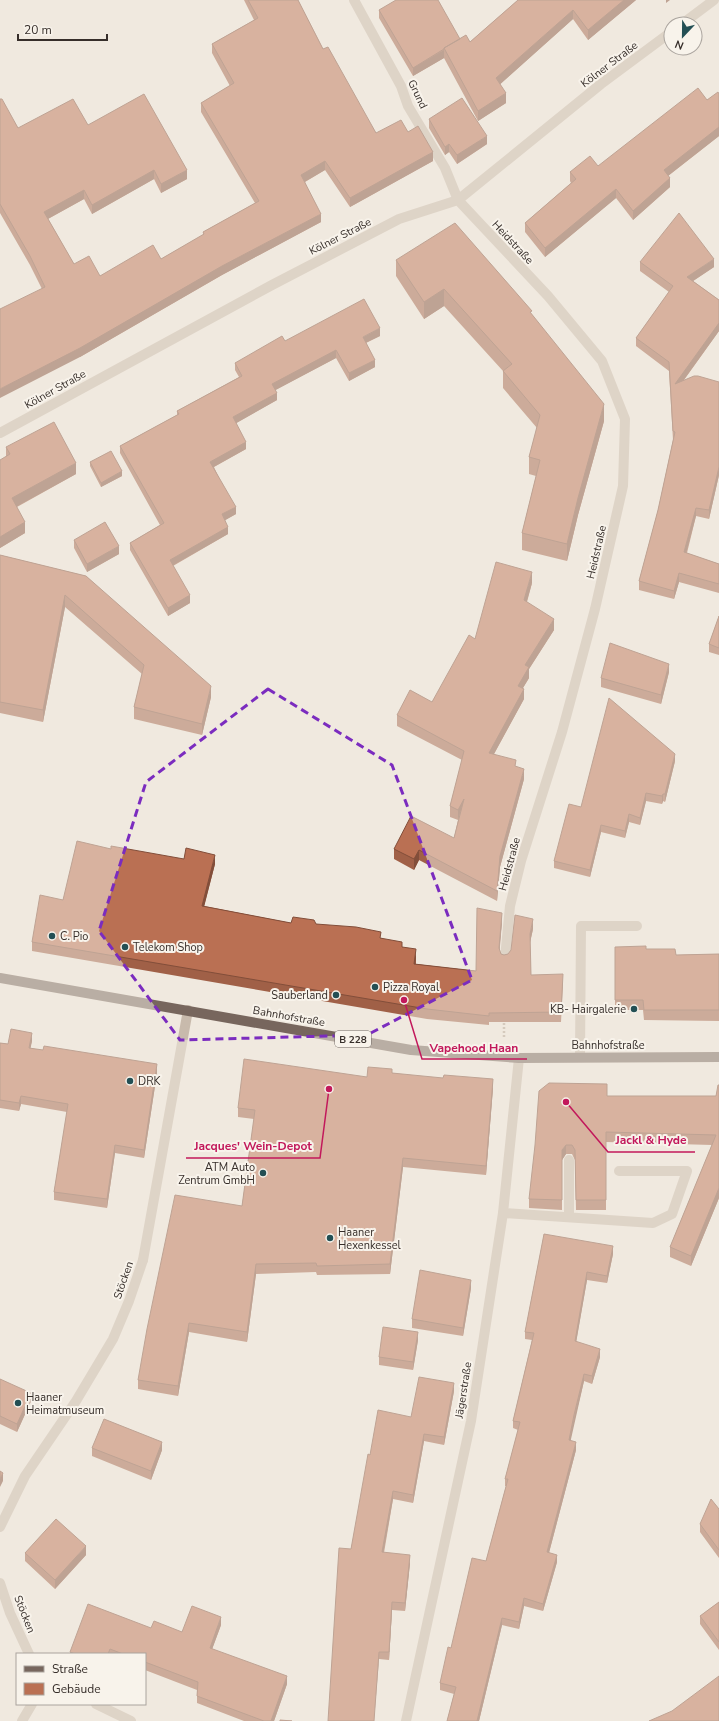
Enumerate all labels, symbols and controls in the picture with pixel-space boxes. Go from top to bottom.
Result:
scale bar [18,16,107,42]
north arrow [663,16,703,56]
text: 20 m [24,22,52,38]
text: N [673,36,686,53]
street label: Kölner Straße [578,38,641,91]
street label: Grund [404,77,431,111]
street label: Kölner Straße [307,214,374,259]
street label: Heidstraße [489,217,537,268]
street label: Kölner Straße [22,366,89,412]
street label: Heidstraße [583,524,610,580]
street label: Heidstraße [495,836,524,892]
place label: C. Pio [60,929,88,944]
marker: C. Pio [47,931,57,941]
place label: Telekom Shop [133,940,203,955]
marker: Telekom Shop [120,942,130,952]
place label: Pizza Royal [383,980,440,995]
marker: Pizza Royal [370,982,380,992]
place label: Sauberland [271,988,328,1003]
marker: Sauberland [331,990,341,1000]
place label: KB- Hairgalerie [550,1002,626,1017]
street label: Bahnhofstraße [252,1003,326,1030]
marker: KB- Hairgalerie [629,1004,639,1014]
road number: B 228 [335,1031,371,1047]
callout: Vapehood Haan [422,1035,527,1059]
street label: Bahnhofstraße [571,1038,645,1053]
text: Vapehood Haan [429,1040,518,1056]
place label: DRK [138,1074,162,1089]
marker: DRK [125,1076,135,1086]
callout: Jackl & Hyde [608,1128,695,1152]
text: Jackl & Hyde [614,1132,687,1148]
callout: Jacques' Wein-Depot [186,1134,320,1158]
text: Jacques' Wein-Depot [193,1138,312,1154]
place label: ATM Auto Zentrum GmbH [178,1160,255,1188]
marker: ATM Auto Zentrum GmbH [258,1168,268,1178]
place label: Haaner Hexenkessel [338,1225,402,1253]
marker: Haaner Hexenkessel [325,1233,335,1243]
street label: Stöcken [110,1259,137,1301]
street label: Jägerstraße [451,1361,475,1420]
place label: Haaner Heimatmuseum [26,1390,104,1418]
marker: Haaner Heimatmuseum [13,1398,23,1408]
street label: Stöcken [10,1593,39,1635]
legend [16,1653,146,1705]
text: Straße [52,1661,88,1677]
text: Gebäude [52,1681,101,1697]

